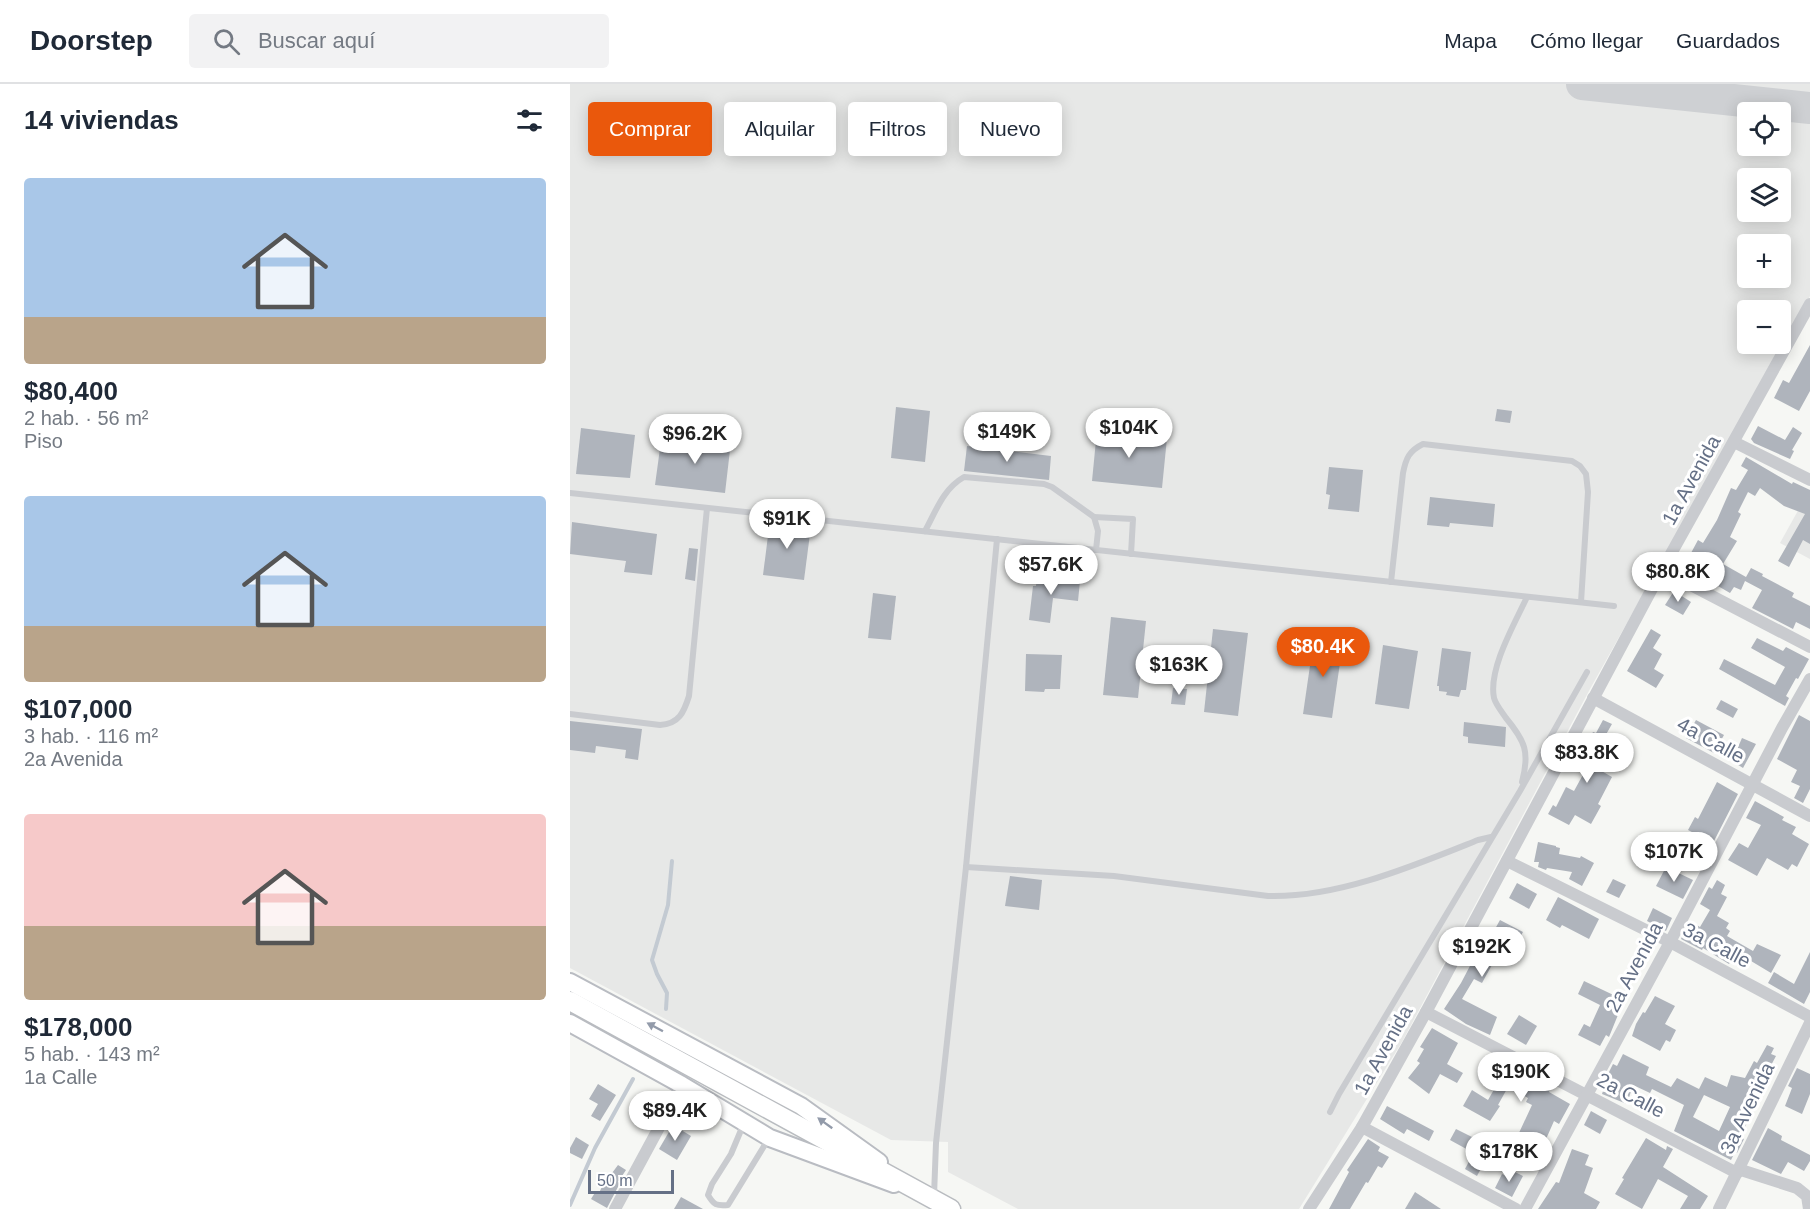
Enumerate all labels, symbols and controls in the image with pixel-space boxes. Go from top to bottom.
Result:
search box [189,14,609,68]
text: Doorstep [30,25,153,56]
icon: search [210,25,243,58]
text: Buscar aquí [258,28,375,53]
text: Mapa [1444,29,1497,52]
text: Cómo llegar [1530,29,1643,52]
text: Guardados [1676,29,1780,52]
chip: Comprar [588,102,712,156]
chip: Alquilar [724,102,836,156]
chip: Filtros [848,102,947,156]
chip: Nuevo [959,102,1062,156]
map controls [1737,102,1791,354]
button: locate [1737,102,1791,156]
icon: filters [513,104,546,137]
text: 14 viviendas [24,105,179,135]
button: layers [1737,168,1791,222]
icon: home [231,217,339,325]
button: + [1737,234,1791,288]
button: − [1737,300,1791,354]
text: $80,400 [24,376,118,406]
text: 2 hab. · 56 m² [24,407,149,429]
pin: $104K [1087,408,1171,459]
pin: $149K [965,412,1049,463]
pin: $96.2K [646,414,744,465]
text: $104K [1100,416,1158,438]
text: $149K [978,420,1036,442]
text: $96.2K [663,422,727,444]
text: Piso [24,430,63,452]
street label: 1a Avenida [1657,431,1725,528]
pin: $91K [751,499,823,550]
text: $91K [763,507,811,529]
icon: home [231,535,339,643]
pin: $57.6K [1002,545,1100,596]
pin: $80.8K [1629,552,1727,603]
text: $57.6K [1019,553,1083,575]
text: $80.8K [1646,560,1710,582]
pin: $80.4K [1274,627,1372,678]
text: $80.4K [1291,635,1355,657]
pin: $163K [1137,645,1221,696]
text: $163K [1150,653,1208,675]
text: $107,000 [24,694,132,724]
street label: 4a Calle [1674,713,1748,767]
text: 3 hab. · 116 m² [24,725,158,747]
pin: $83.8K [1538,733,1636,784]
text: $83.8K [1555,741,1619,763]
text: 2a Avenida [24,748,123,770]
pin: $107K [1632,832,1716,883]
text: $107K [1645,840,1703,862]
icon: home [231,853,339,961]
street label: 2a Avenida [1601,918,1667,1016]
street label: 3a Calle [1679,918,1755,972]
pin: $192K [1440,927,1524,978]
text: $192K [1453,935,1511,957]
street label: 1a Avenida [1349,1001,1417,1098]
text: $178,000 [24,1012,132,1042]
one-way arrow [646,1023,664,1033]
text: 5 hab. · 143 m² [24,1043,160,1065]
pin: $190K [1479,1052,1563,1103]
street label: 3a Avenida [1715,1058,1779,1157]
text: $190K [1492,1060,1550,1082]
text: 1a Calle [24,1066,97,1088]
street label: 2a Calle [1593,1068,1669,1122]
pin: $89.4K [626,1091,724,1142]
text: $89.4K [643,1099,707,1121]
one-way arrow [817,1117,833,1129]
pin: $178K [1467,1132,1551,1183]
text: $178K [1480,1140,1538,1162]
scale bar [588,1167,674,1194]
text: 50 m [597,1172,633,1189]

